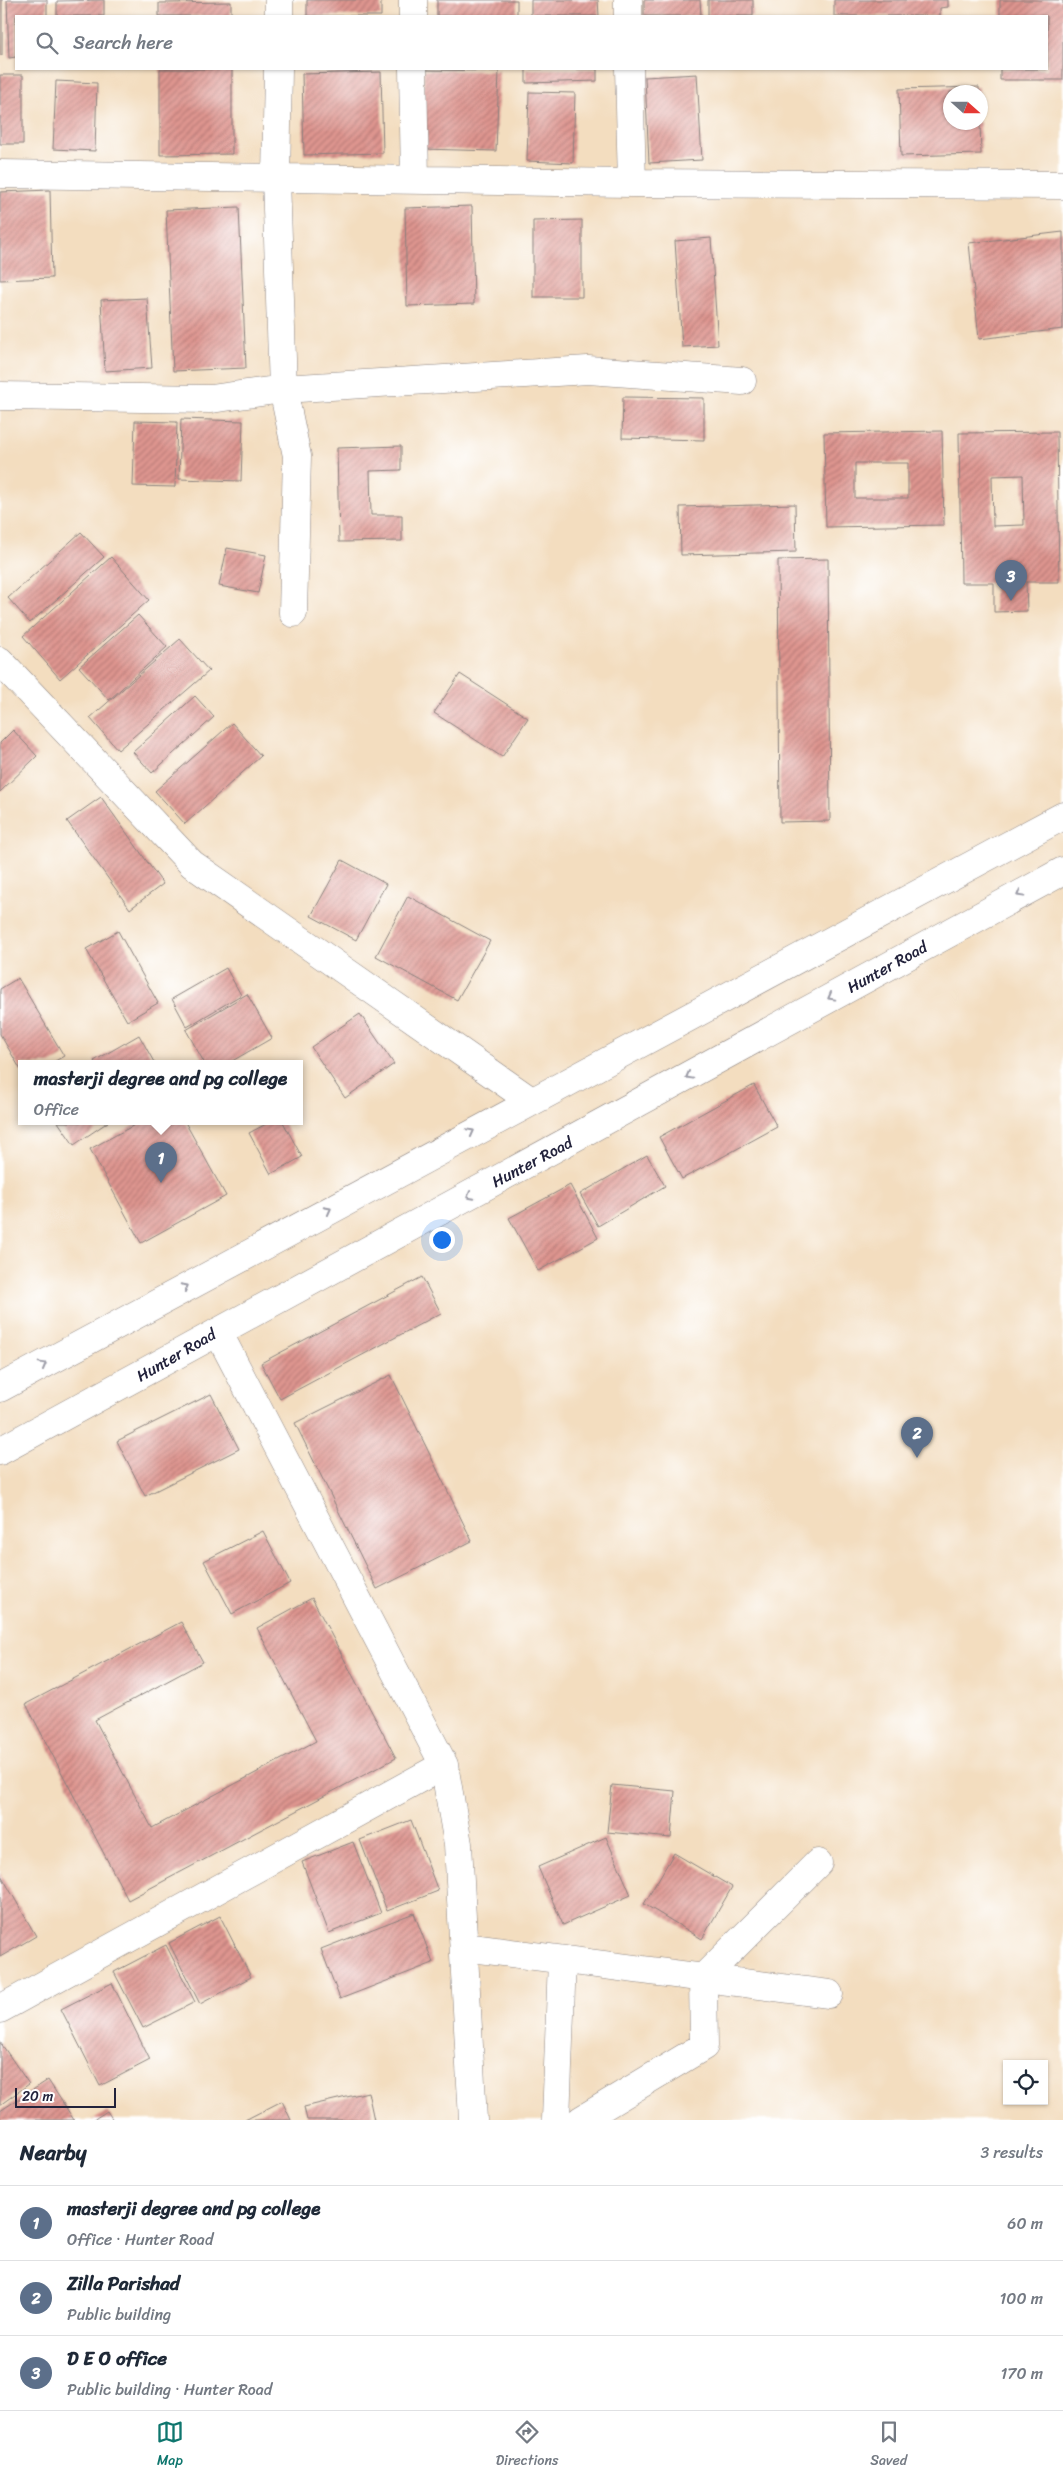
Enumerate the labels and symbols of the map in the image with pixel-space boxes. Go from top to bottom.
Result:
north arrow [943,85,988,130]
pin: 3 [995,560,1027,601]
one-way arrow [1016,887,1025,897]
street label: Hunter Road [841,932,934,1001]
one-way arrow [828,991,837,1001]
one-way arrow [685,1069,694,1079]
street label: Hunter Road [486,1128,579,1196]
one-way arrow [466,1129,475,1139]
pin: 1 [145,1142,177,1183]
one-way arrow [466,1189,475,1199]
one-way arrow [323,1206,332,1216]
your location [429,1227,455,1253]
one-way arrow [180,1283,189,1293]
street label: Hunter Road [130,1320,223,1390]
one-way arrow [37,1361,46,1371]
pin: 2 [901,1417,933,1458]
scale bar [15,2085,116,2108]

